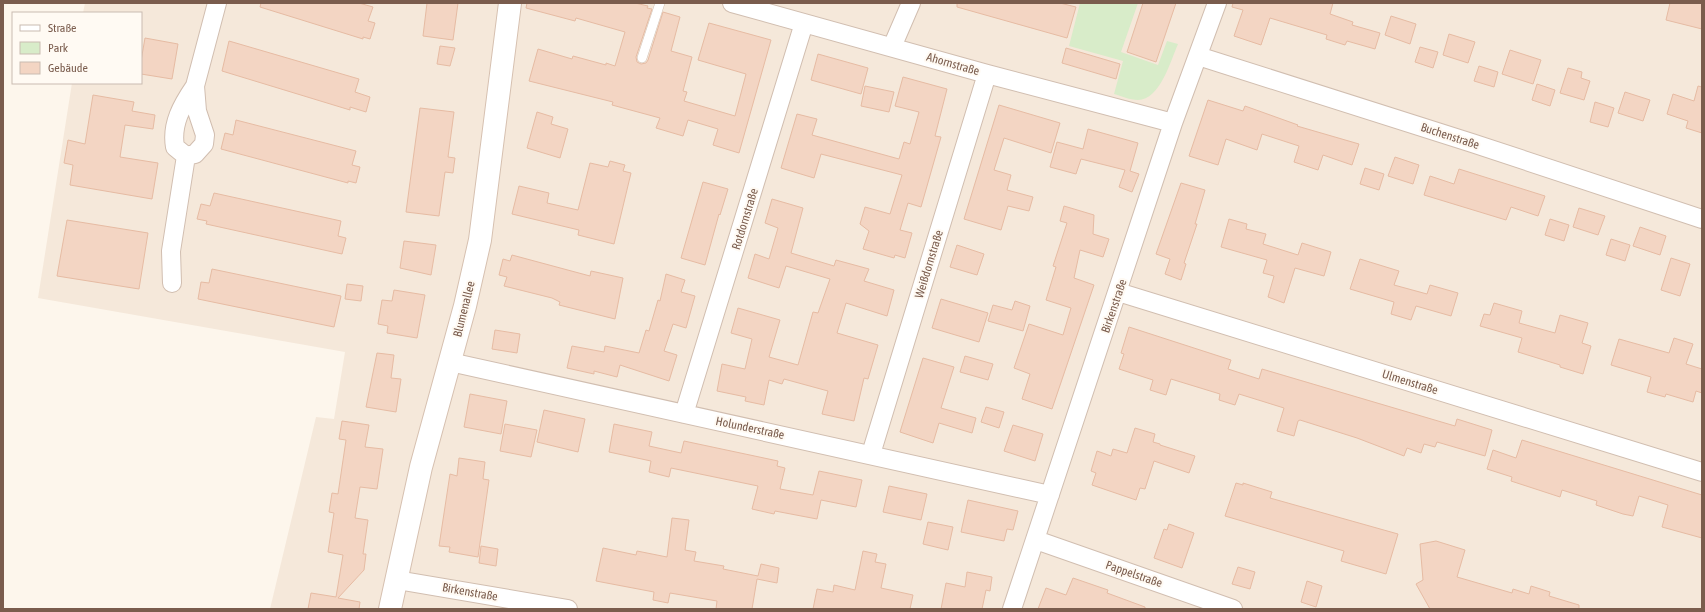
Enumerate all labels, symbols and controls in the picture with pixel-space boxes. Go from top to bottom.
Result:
legend [12,12,142,84]
text: Straße [48,21,76,35]
text: Park [48,41,69,55]
street label: Ahornstraße [925,50,981,78]
text: Gebäude [48,61,88,75]
street label: Buchenstraße [1419,120,1481,152]
street label: Rotdornstraße [729,187,761,251]
street label: Weißdornstraße [912,228,946,300]
street label: Birkenstraße [1098,277,1130,335]
street label: Blumenallee [450,280,478,338]
street label: Ulmenstraße [1380,367,1440,397]
street label: Holunderstraße [714,414,786,442]
street label: Pappelstraße [1104,558,1164,590]
street label: Birkenstraße [441,580,499,604]

